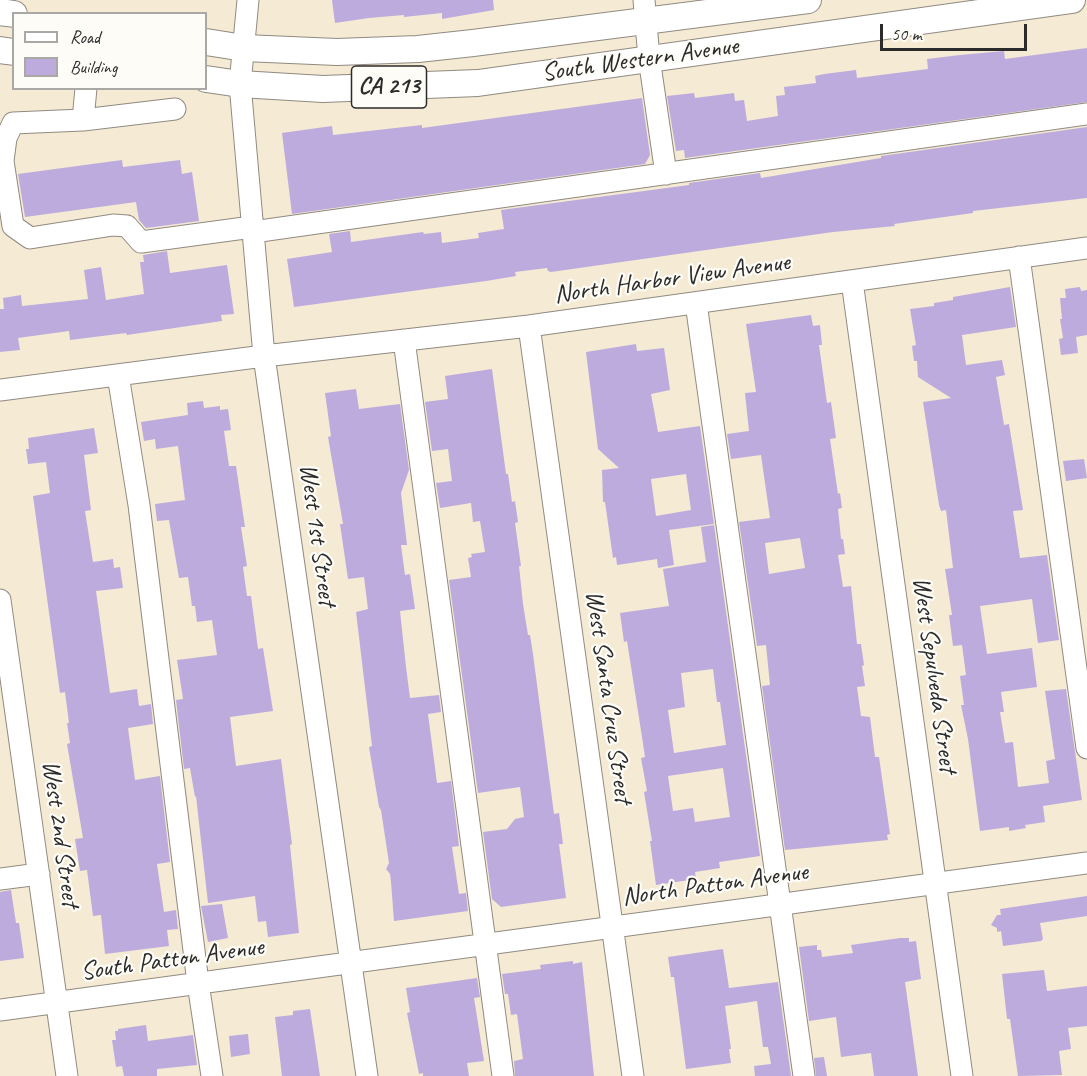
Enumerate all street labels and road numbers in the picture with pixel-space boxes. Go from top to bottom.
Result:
street label: South Western Avenue [540,31,740,89]
road number: CA 213 [352,66,426,108]
street label: North Harbor View Avenue [552,247,792,311]
street label: West 1st Street [292,462,342,608]
street label: West Sepulveda Street [905,575,963,775]
street label: West Santa Cruz Street [578,589,638,805]
street label: West 2nd Street [34,759,86,909]
street label: North Patton Avenue [620,857,810,913]
street label: South Patton Avenue [79,932,265,988]

